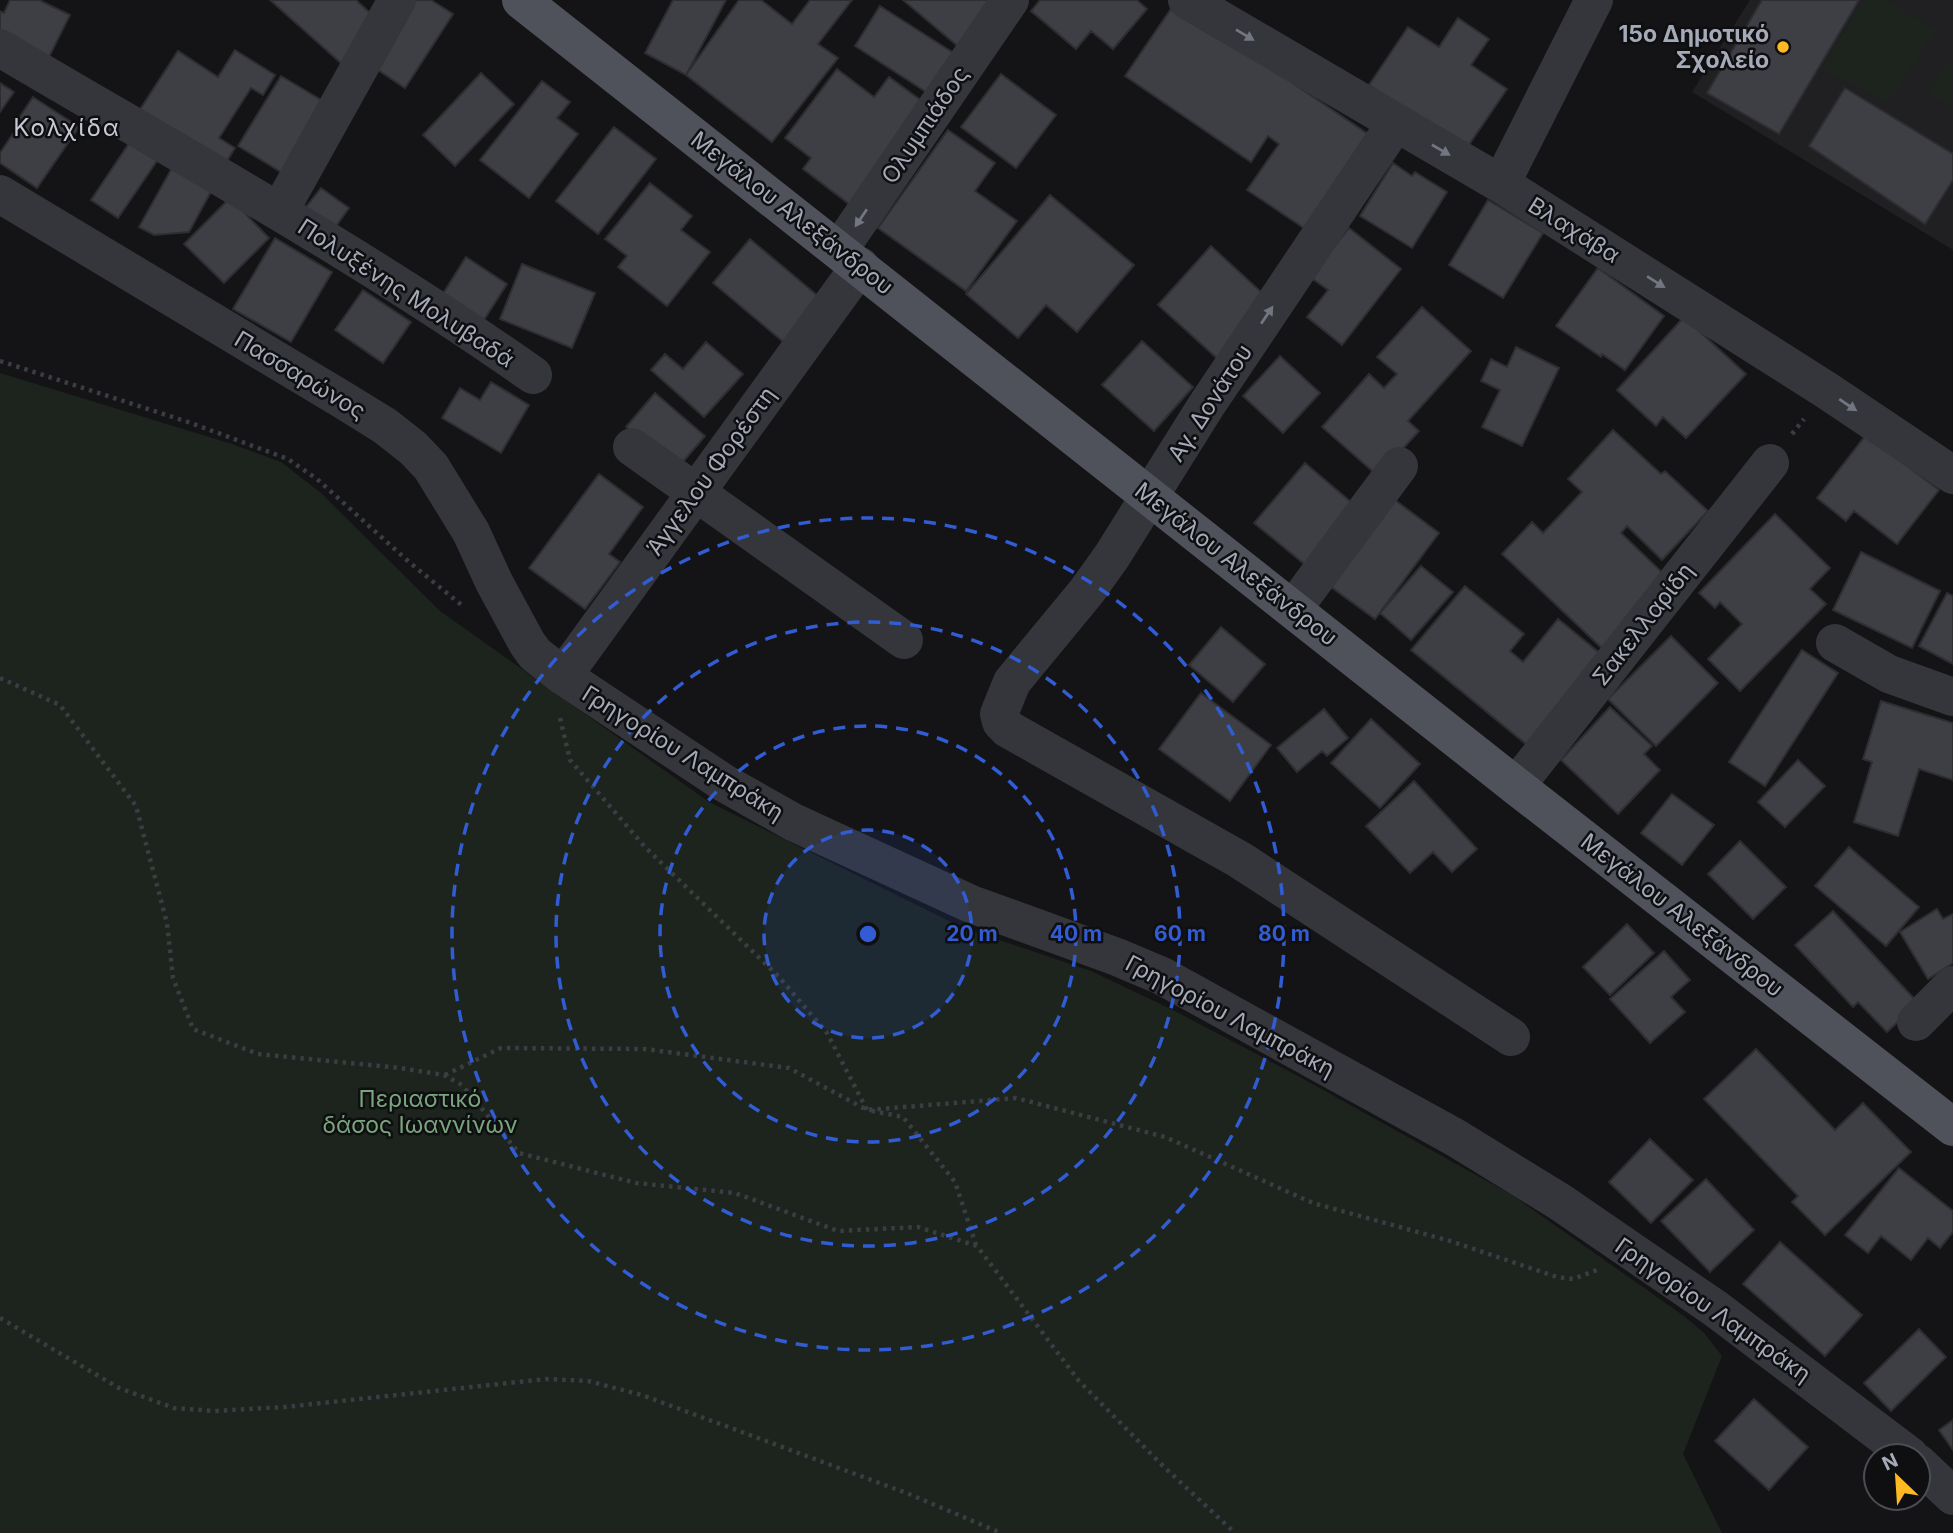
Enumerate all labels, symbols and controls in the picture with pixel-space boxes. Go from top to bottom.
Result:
place label: 15ο Δημοτικό Σχολείο [1618,20,1769,74]
one-way arrow [1236,29,1255,41]
marker: 15ο Δημοτικό Σχολείο [1775,39,1791,55]
street label: Ολυμπιάδος [876,61,974,189]
district label: Κολχίδα [13,113,121,142]
street label: Μεγάλου Αλεξάνδρου [685,125,899,301]
one-way arrow [1432,144,1451,156]
street label: Βλαχάβα [1523,191,1625,269]
one-way arrow [854,209,868,227]
street label: Πολυξένης Μολυβαδά [293,213,519,373]
one-way arrow [1646,276,1666,289]
one-way arrow [1260,306,1274,324]
street label: Πασσαρώνος [229,325,371,425]
street label: Αγ. Δονάτου [1162,339,1258,467]
street label: Άγγελου Φορέστη [640,381,782,561]
one-way arrow [1838,398,1857,411]
street label: Μεγάλου Αλεξάνδρου [1129,476,1343,652]
street label: Σακελλαρίδη [1586,557,1700,691]
street label: Γρηγορίου Λαμπράκη [577,680,789,826]
street label: Μεγάλου Αλεξάνδρου [1575,827,1789,1003]
text: 20 m [946,921,998,946]
text: 40 m [1050,921,1102,946]
text: 60 m [1154,921,1206,946]
text: 80 m [1258,921,1310,946]
centre of rings [856,922,880,946]
street label: Γρηγορίου Λαμπράκη [1121,949,1339,1083]
park label: Περιαστικό δάσος Ιωαννίνων [323,1085,517,1139]
street label: Γρηγορίου Λαμπράκη [1610,1232,1816,1388]
north arrow [1862,1442,1932,1512]
text: N [1879,1449,1901,1476]

